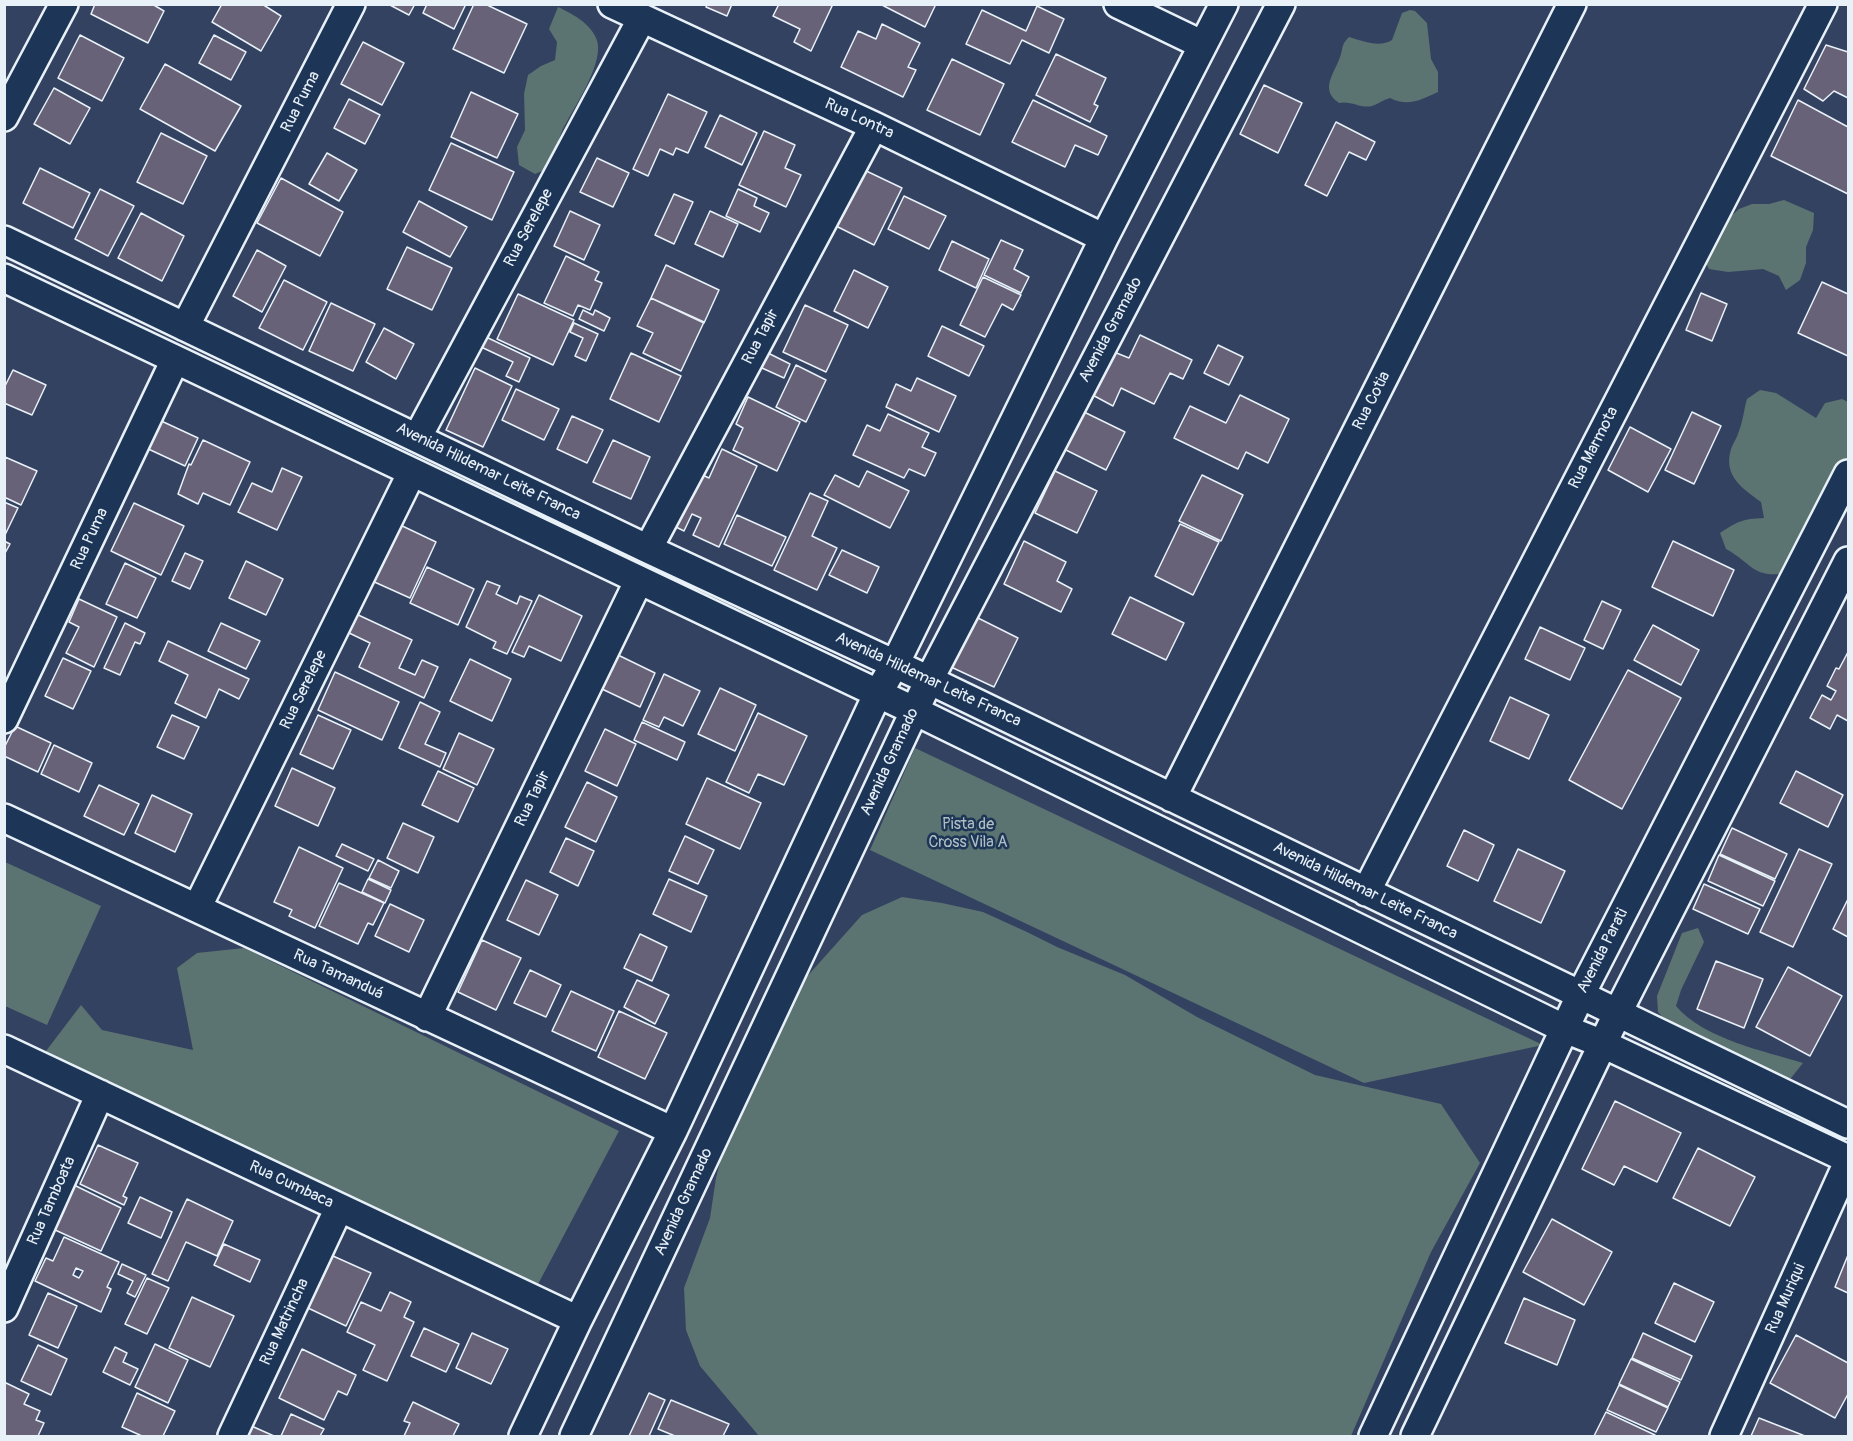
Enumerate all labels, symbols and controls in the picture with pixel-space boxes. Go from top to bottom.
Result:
street label: Rua Puma [277,68,325,136]
street label: Rua Lontra [821,95,897,143]
street label: Rua Serelepe [500,186,558,270]
street label: Avenida Gramado [1075,274,1147,386]
street label: Rua Tapir [739,306,783,368]
street label: Rua Cotia [1349,368,1395,434]
street label: Rua Marmota [1565,404,1623,492]
street label: Avenida Hildemar Leite Franca [393,419,583,525]
street label: Rua Puma [67,505,113,573]
street label: Avenida Hildemar Leite Franca [832,628,1024,732]
street label: Rua Serelepe [277,647,331,733]
street label: Avenida Gramado [857,705,923,819]
street label: Rua Tapir [511,768,555,830]
park label: Pista de Cross Vila A [928,815,1008,853]
street label: Avenida Hildemar Leite Franca [1270,838,1460,944]
street label: Avenida Parati [1573,905,1633,997]
street label: Rua Tamanduá [290,946,386,1004]
street label: Avenida Gramado [651,1145,717,1259]
street label: Rua Tamboata [24,1154,80,1248]
street label: Rua Cumbaca [246,1157,336,1213]
street label: Rua Muriqui [1762,1261,1810,1337]
street label: Rua Matrincha [257,1275,313,1369]

